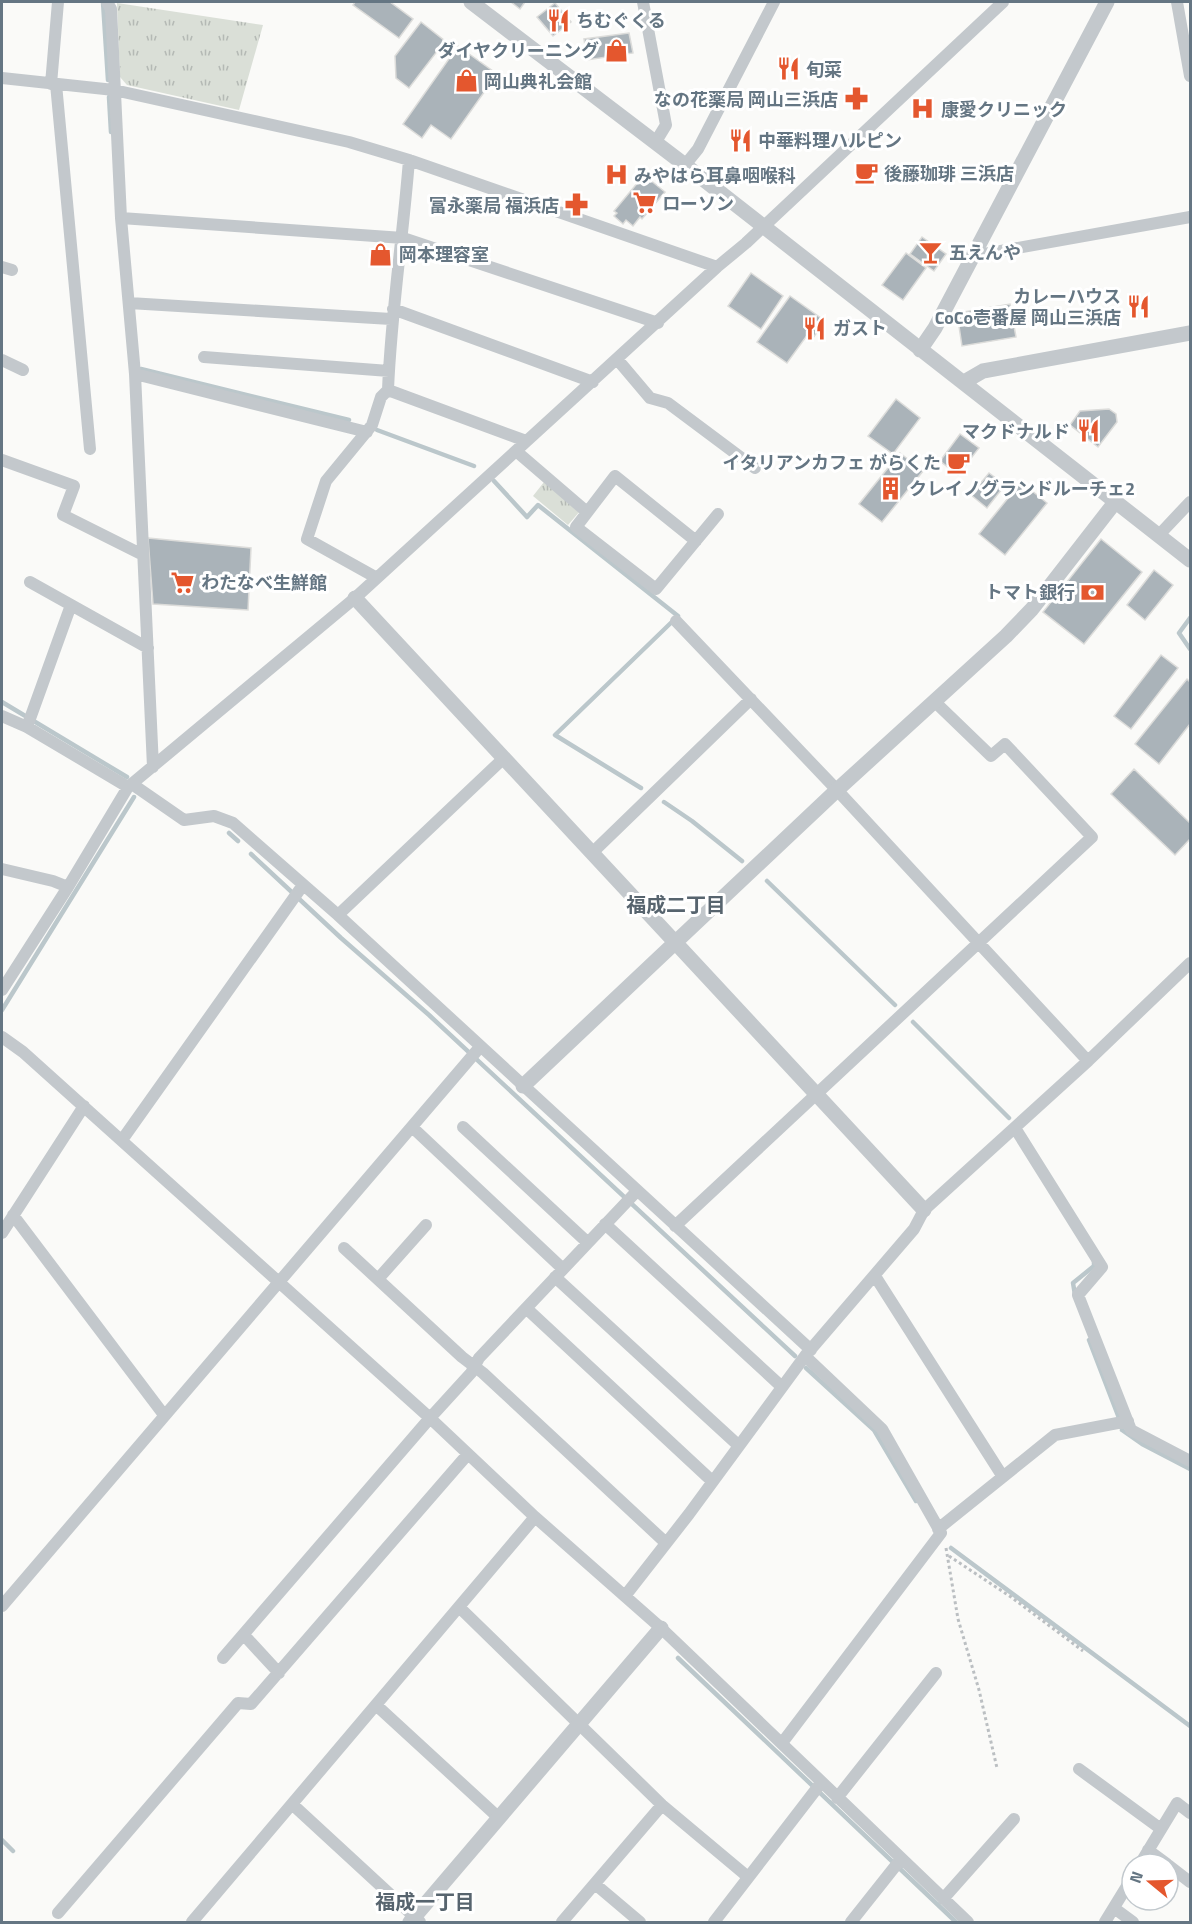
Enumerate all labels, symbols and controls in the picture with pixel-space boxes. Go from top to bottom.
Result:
restaurant icon: ちむぐくる [545,7,571,33]
place label: ちむぐくる [576,7,666,34]
place label: ダイヤクリーニング [438,37,599,64]
shop icon: ダイヤクリーニング [604,37,630,63]
restaurant icon: 旬菜 [775,56,801,82]
place label: 旬菜 [806,56,842,83]
shop icon: 岡山典礼会館 [453,68,479,94]
place label: 岡山典礼会館 [484,68,592,95]
place label: なの花薬局 岡山三浜店 [654,86,838,113]
pharmacy icon: なの花薬局 岡山三浜店 [843,86,869,112]
hospital icon: 康愛クリニック [910,96,936,122]
place label: 康愛クリニック [941,96,1067,123]
restaurant icon: 中華料理ハルピン [727,127,753,153]
place label: 中華料理ハルピン [758,127,902,154]
cafe icon: 後藤珈琲 三浜店 [853,160,879,186]
place label: 後藤珈琲 三浜店 [884,160,1014,187]
hospital icon: みやはら耳鼻咽喉科 [603,162,629,188]
place label: みやはら耳鼻咽喉科 [634,162,796,189]
supermarket icon: ローソン [631,190,657,216]
place label: ローソン [662,190,734,217]
place label: 富永薬局 福浜店 [429,192,559,219]
pharmacy icon: 富永薬局 福浜店 [564,192,590,218]
bar icon: 五えんや [918,239,944,265]
place label: 五えんや [949,239,1021,266]
shop icon: 岡本理容室 [368,241,394,267]
place label: 岡本理容室 [399,241,489,268]
place label: カレーハウス CoCo壱番屋 岡山三浜店 [935,283,1121,331]
restaurant icon: カレーハウス CoCo壱番屋 岡山三浜店 [1126,293,1152,319]
restaurant icon: ガスト [802,315,828,341]
place label: ガスト [833,315,887,342]
place label: マクドナルド [962,418,1070,445]
restaurant icon: マクドナルド [1075,418,1101,444]
place label: イタリアンカフェ がらくた [722,449,941,476]
cafe icon: イタリアンカフェ がらくた [946,449,972,475]
building icon: クレイノグランドルーチェ2 [878,475,904,501]
place label: クレイノグランドルーチェ2 [909,475,1135,502]
supermarket icon: わたなべ生鮮館 [170,569,196,595]
place label: わたなべ生鮮館 [201,569,327,596]
place label: トマト銀行 [985,579,1075,606]
bank icon: トマト銀行 [1080,579,1106,605]
district label: 福成二丁目 [626,889,726,920]
north arrow [1120,1852,1180,1912]
text: N [1123,1868,1149,1886]
district label: 福成一丁目 [375,1886,475,1917]

